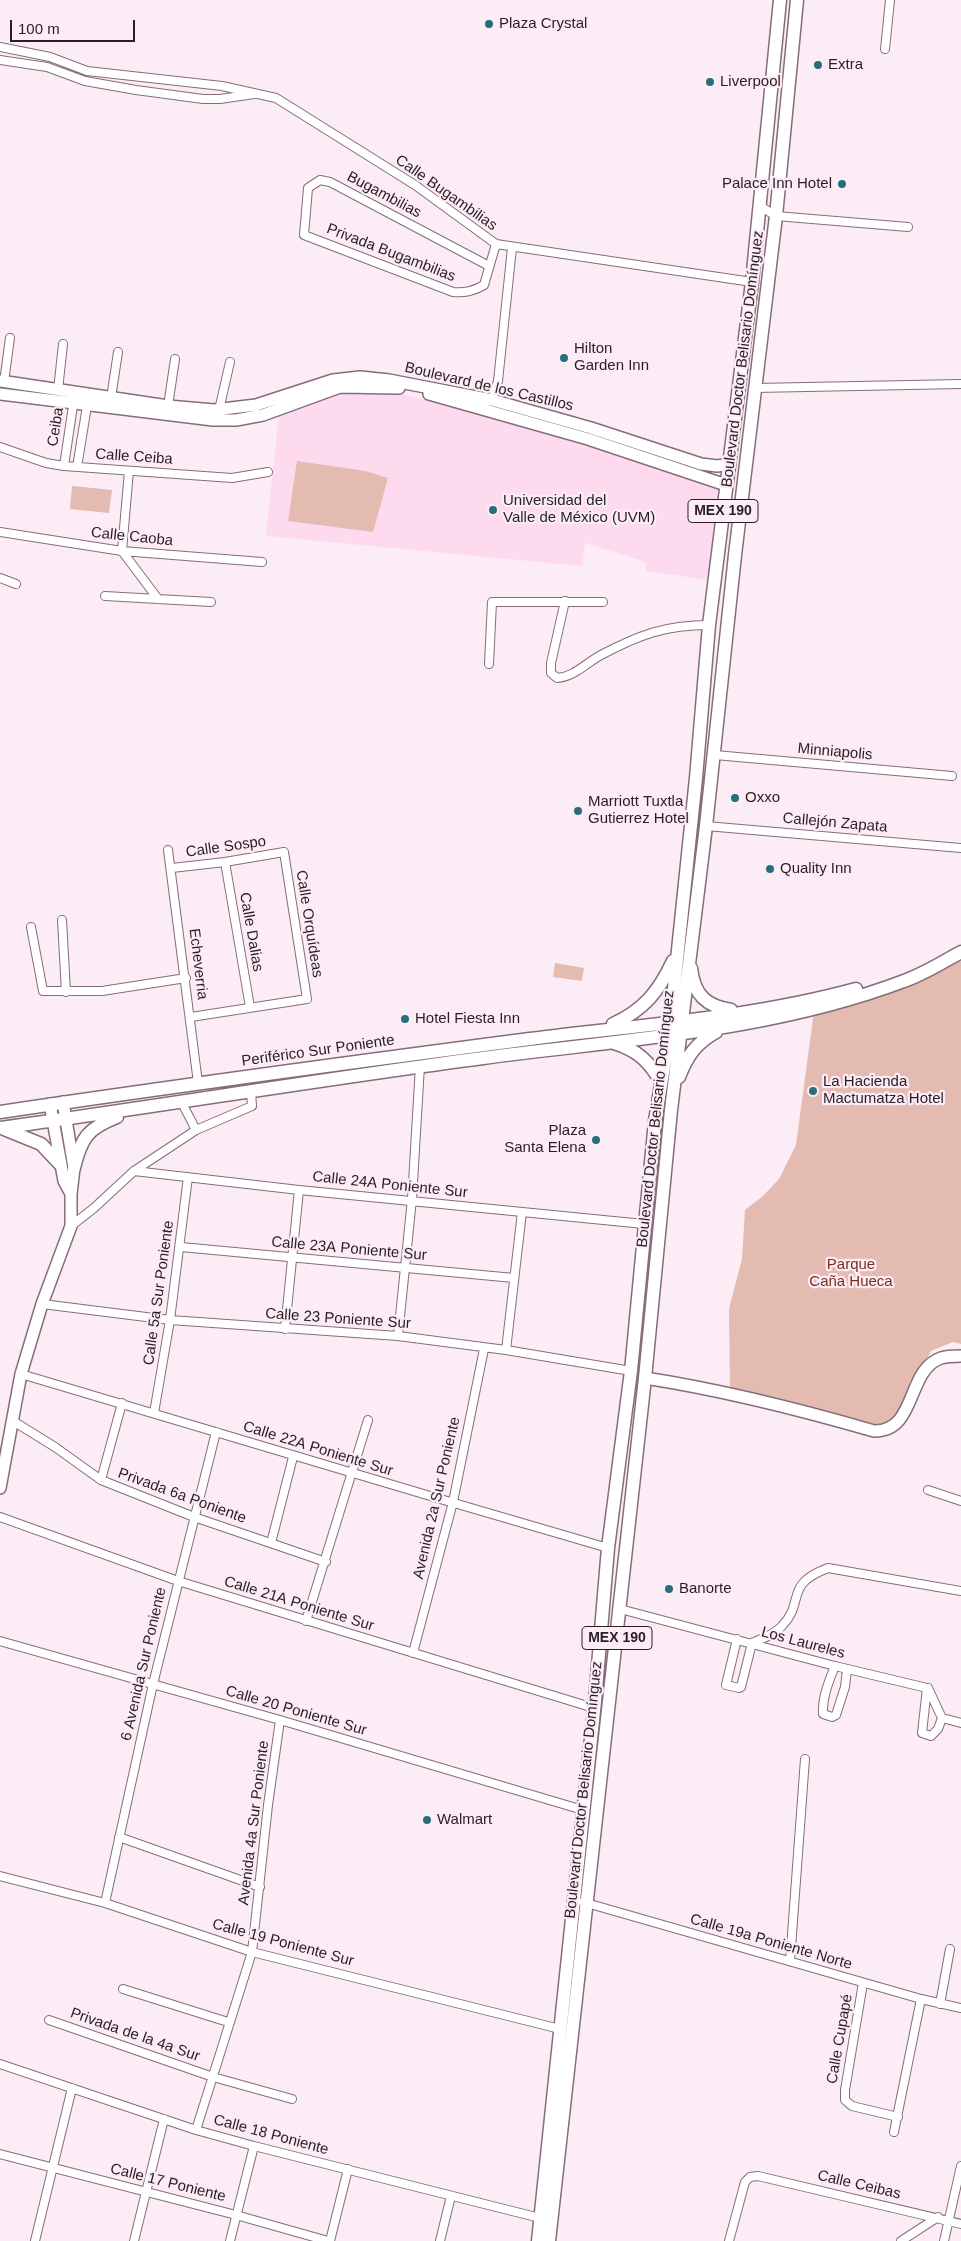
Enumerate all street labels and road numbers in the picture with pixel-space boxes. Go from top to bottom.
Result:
street label: Calle Bugambilias [392,151,500,235]
street label: Bugambilias [344,168,424,222]
street label: Privada Bugambilias [324,220,458,286]
street label: Boulevard Doctor Belisario Domínguez [718,230,768,488]
street label: Boulevard de los Castillos [403,359,575,415]
street label: Ceiba [44,406,68,448]
street label: Calle Ceiba [95,445,173,469]
road number: MEX 190 [688,500,758,522]
street label: Calle Caoba [90,524,174,550]
street label: Minniapolis [797,740,873,764]
street label: Callejón Zapata [782,809,888,837]
street label: Calle Sospo [185,832,267,862]
street label: Calle Orquídeas [292,869,326,979]
street label: Calle Dalias [235,891,267,973]
street label: Echeverria [185,927,211,1001]
street label: Boulevard Doctor Belisario Domínguez [634,990,678,1248]
street label: Periférico Sur Poniente [240,1031,396,1071]
street label: Calle 24A Poniente Sur [312,1168,468,1202]
street label: Calle 5a Sur Poniente [140,1219,178,1367]
street label: Calle 23A Poniente Sur [271,1233,427,1265]
street label: Calle 23 Poniente Sur [265,1305,411,1333]
street label: Avenida 2a Sur Poniente [410,1415,464,1581]
street label: Calle 22A Poniente Sur [241,1418,395,1480]
street label: Privada 6a Poniente [115,1464,249,1528]
street label: Calle 21A Poniente Sur [222,1573,376,1635]
street label: 6 Avenida Sur Poniente [118,1585,170,1743]
street label: Los Laureles [759,1623,847,1663]
road number: MEX 190 [582,1626,652,1650]
street label: Boulevard Doctor Belisario Domínguez [562,1661,606,1919]
street label: Calle 20 Poniente Sur [223,1682,369,1740]
street label: Avenida 4a Sur Poniente [235,1740,273,1906]
street label: Calle 19a Poniente Norte [688,1910,854,1974]
street label: Calle 19 Poniente Sur [210,1915,356,1971]
street label: Calle Cupapé [823,1993,857,2085]
street label: Privada de la 4a Sur [68,2004,202,2066]
street label: Calle 18 Poniente [211,2111,331,2159]
street label: Calle 17 Poniente [108,2160,228,2206]
street label: Calle Ceibas [816,2167,902,2203]

